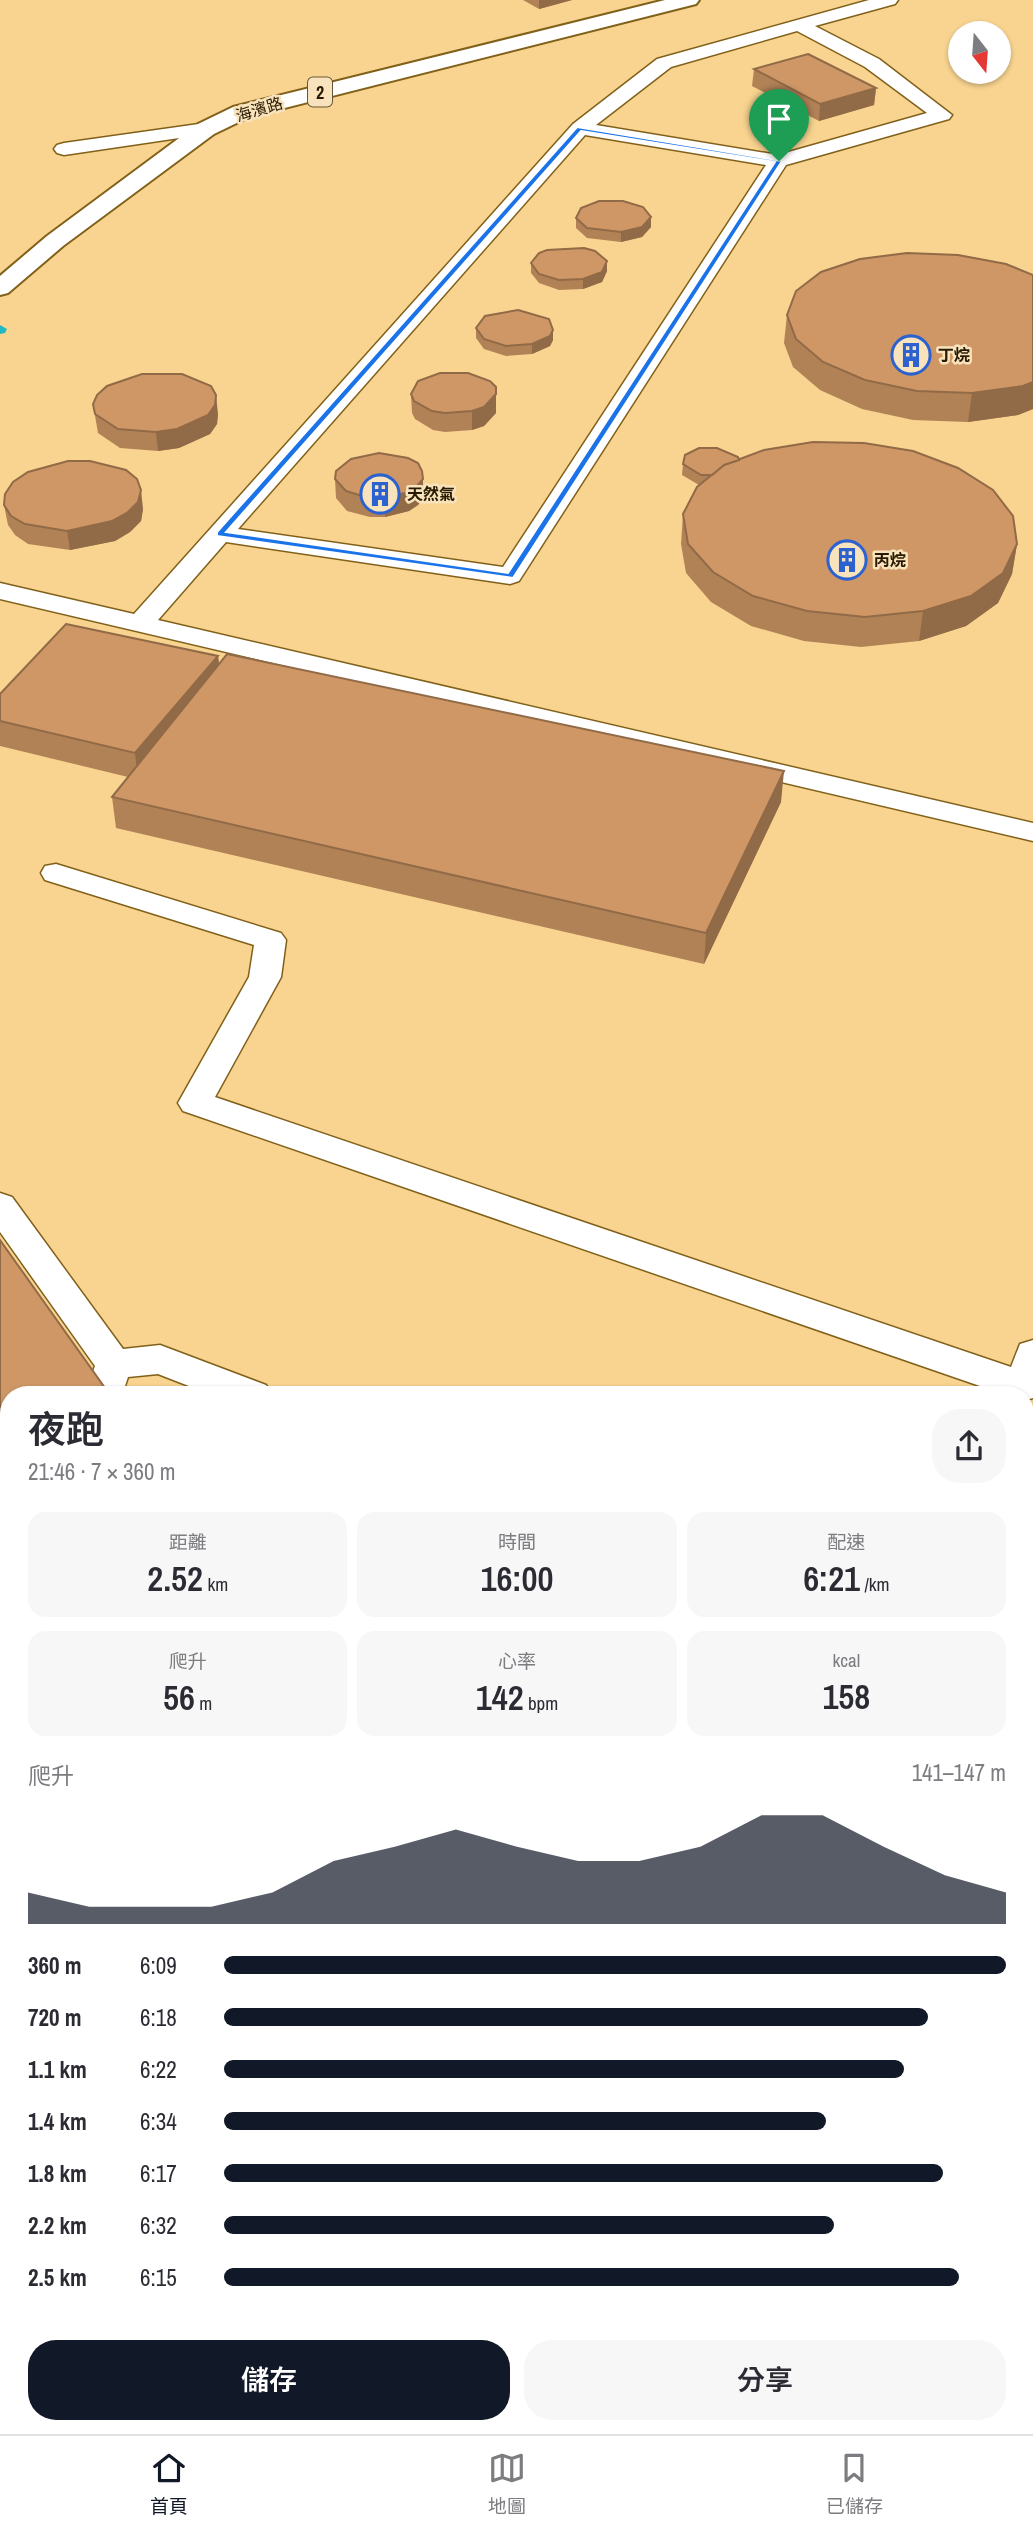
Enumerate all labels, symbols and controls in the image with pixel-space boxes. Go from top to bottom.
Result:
north arrow [948,21,1012,84]
map controls [948,21,1011,84]
road number: 2 [308,78,332,106]
pin [749,89,809,161]
street label: 海濱路 [233,91,285,127]
icon: arrive [760,100,798,138]
building icon: 丁烷 [890,334,932,376]
place label: 丁烷 [938,344,970,366]
building icon: 天然氣 [359,473,401,515]
place label: 天然氣 [407,483,455,505]
building icon: 丙烷 [826,539,868,581]
place label: 丙烷 [874,549,906,571]
text: 夜跑 [28,1404,104,1455]
button: share [932,1409,1006,1483]
text: 21:46 · 7 × 360 m [28,1456,175,1487]
text: 距離 [169,1529,207,1555]
text: 時間 [498,1529,536,1555]
text: 配速 [827,1529,865,1555]
text: 2.52 [147,1555,203,1602]
text: 16:00 [481,1555,553,1602]
text: 6:21 [803,1555,860,1602]
text: km [203,1571,228,1597]
text: /km [860,1571,890,1597]
text: kcal [832,1647,860,1673]
text: 爬升 [169,1648,207,1674]
text: 心率 [498,1648,536,1674]
text: 158 [822,1673,870,1720]
text: 56 [163,1674,195,1721]
text: 142 [476,1674,524,1721]
text: m [195,1690,212,1716]
text: bpm [524,1690,558,1716]
text: 141–147 m [912,1757,1006,1788]
text: 爬升 [28,1760,74,1791]
text: 360 m [28,1950,81,1981]
text: 6:09 [140,1950,177,1981]
text: 720 m [28,2002,81,2033]
text: 6:18 [140,2002,177,2033]
text: 1.1 km [28,2054,87,2085]
text: 6:22 [140,2054,177,2085]
text: 1.4 km [28,2106,87,2137]
text: 6:34 [140,2106,177,2137]
text: 1.8 km [28,2158,87,2189]
text: 6:17 [140,2158,177,2189]
text: 2.2 km [28,2210,87,2241]
text: 6:32 [140,2210,177,2241]
text: 2.5 km [28,2262,87,2293]
text: 6:15 [140,2262,177,2293]
button: 儲存 [28,2340,510,2420]
button: 分享 [524,2340,1006,2420]
tab: 首頁 [150,2449,188,2519]
tab: 地圖 [488,2449,526,2519]
tab: 已儲存 [826,2449,883,2519]

